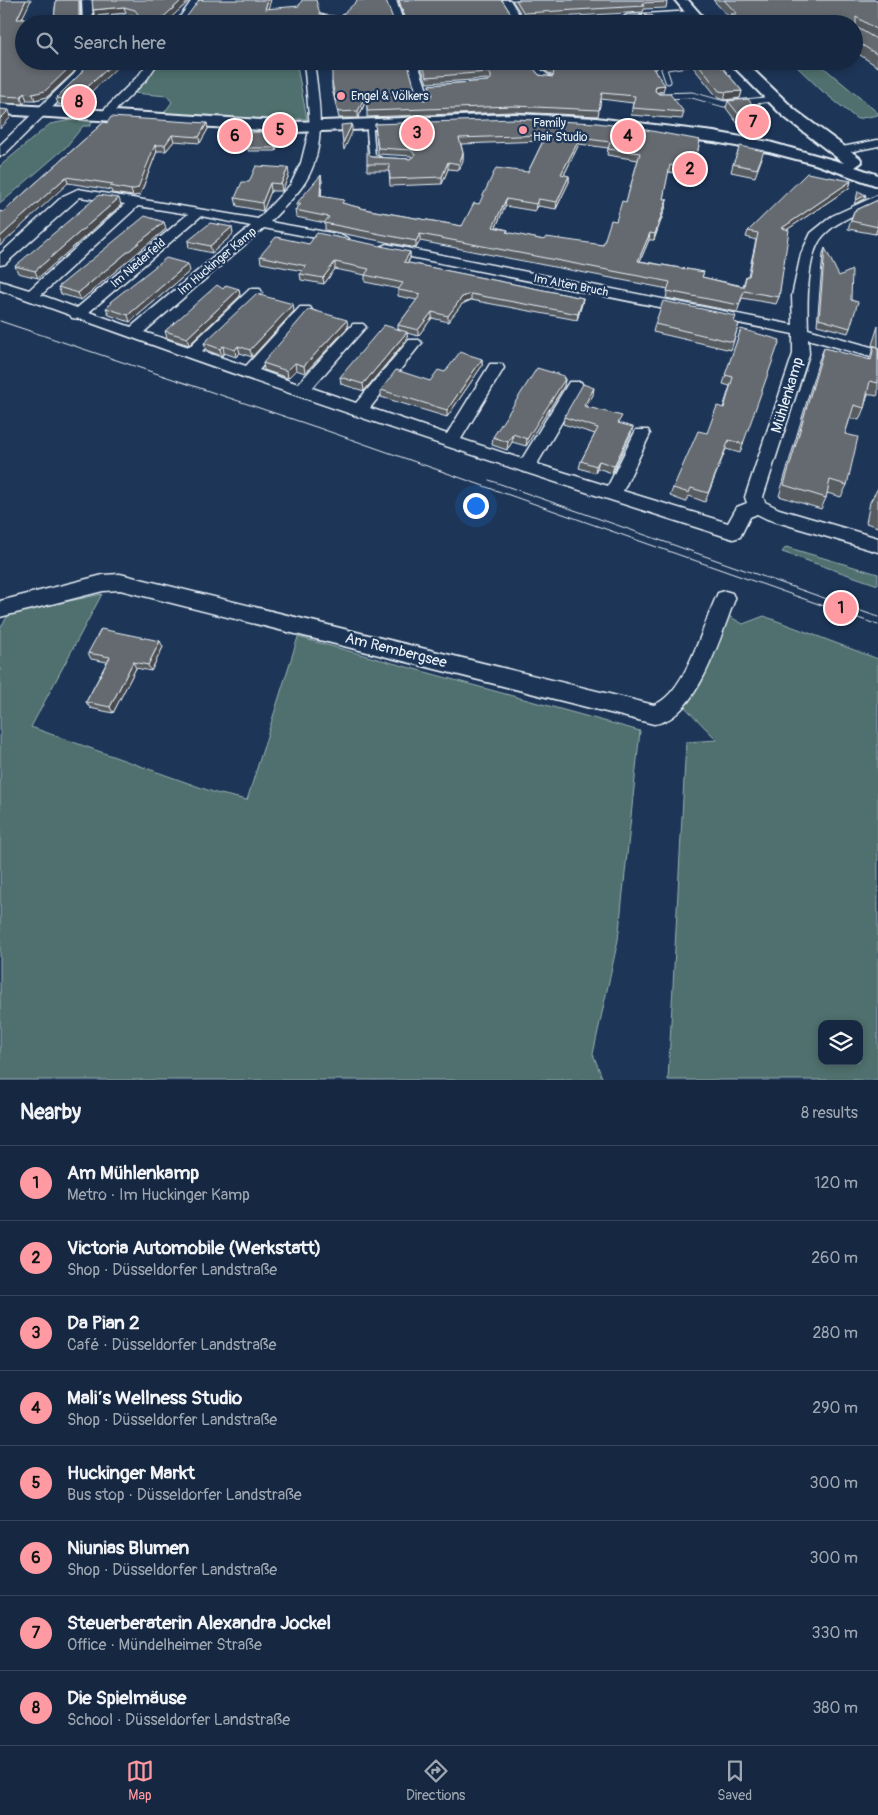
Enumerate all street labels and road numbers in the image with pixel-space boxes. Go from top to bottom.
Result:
street label: Im Huckinger Kamp [175,224,260,299]
street label: Im Niederfeld [108,235,169,291]
street label: Im Alten Bruch [532,271,610,300]
street label: Mühlenkamp [767,355,808,435]
street label: Am Rembergsee [343,629,449,672]

